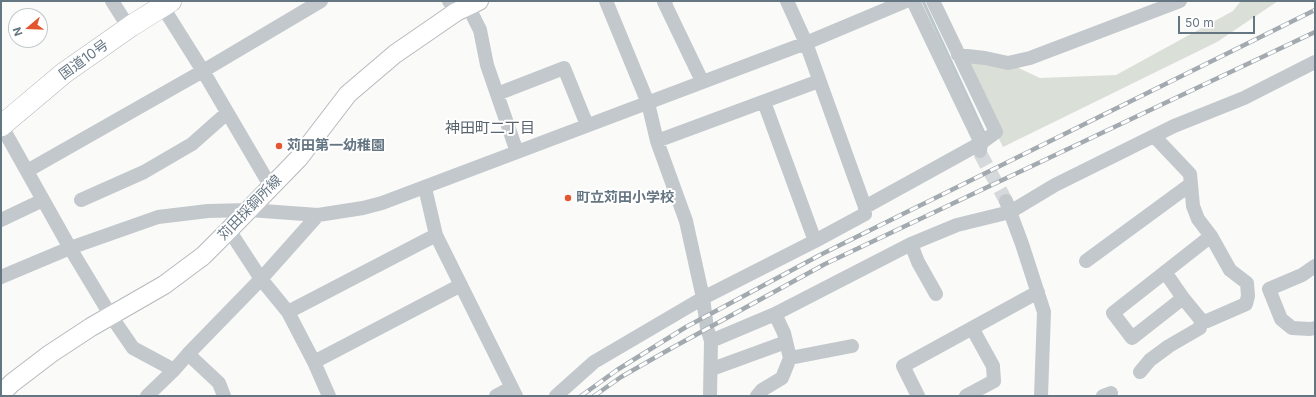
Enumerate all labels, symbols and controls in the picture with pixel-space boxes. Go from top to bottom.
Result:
north arrow [8,8,48,48]
scale bar [1180,8,1257,34]
text: 50 m [1185,15,1214,30]
text: N [10,25,26,38]
street label: 国道10号 [56,37,112,83]
district label: 神田町二丁目 [445,119,535,137]
place label: 苅田第一幼稚園 [287,138,385,154]
marker: 苅田第一幼稚園 [274,141,284,151]
street label: 苅田採銅所線 [215,172,285,244]
place label: 町立苅田小学校 [576,190,674,206]
marker: 町立苅田小学校 [563,193,573,203]

